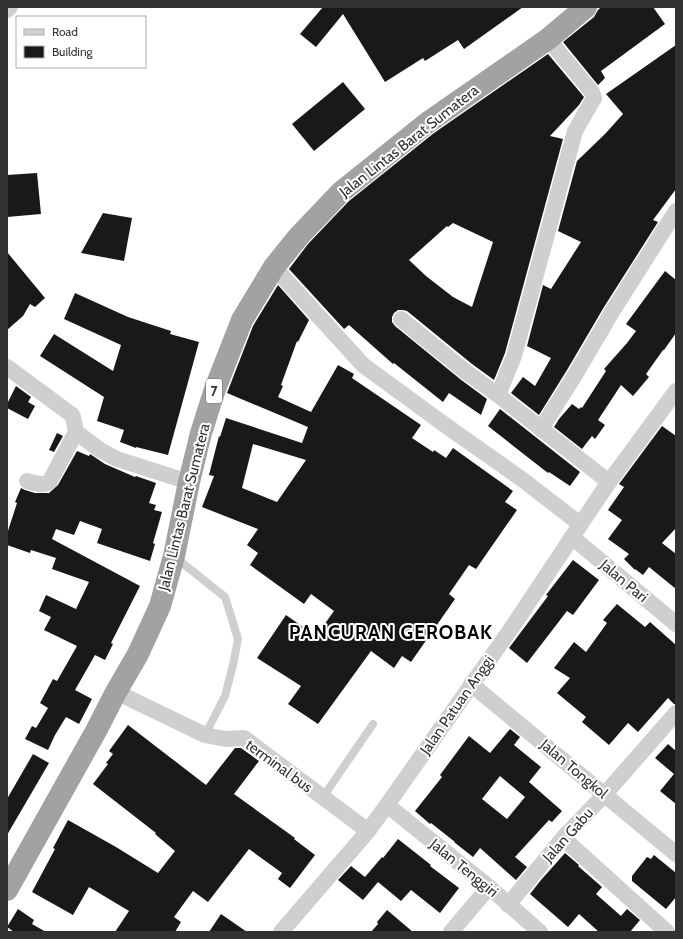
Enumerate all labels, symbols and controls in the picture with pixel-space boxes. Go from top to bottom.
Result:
legend [16,16,146,68]
text: Road [52,24,78,39]
text: Building [52,44,94,59]
street label: Jalan Lintas Barat Sumatera [335,81,483,202]
road number: 7 [206,379,222,403]
street label: Jalan Lintas Barat Sumatera [154,421,214,593]
street label: Jalan Pari [596,555,652,606]
district label: PANCURAN GEROBAK [289,621,493,644]
street label: Jalan Patuan Anggi [416,652,498,759]
street label: Jalan Tongkol [536,735,612,803]
street label: terminal bus [242,736,316,796]
street label: Jalan Gabu [538,804,597,867]
street label: Jalan Tenggiri [425,834,502,901]

